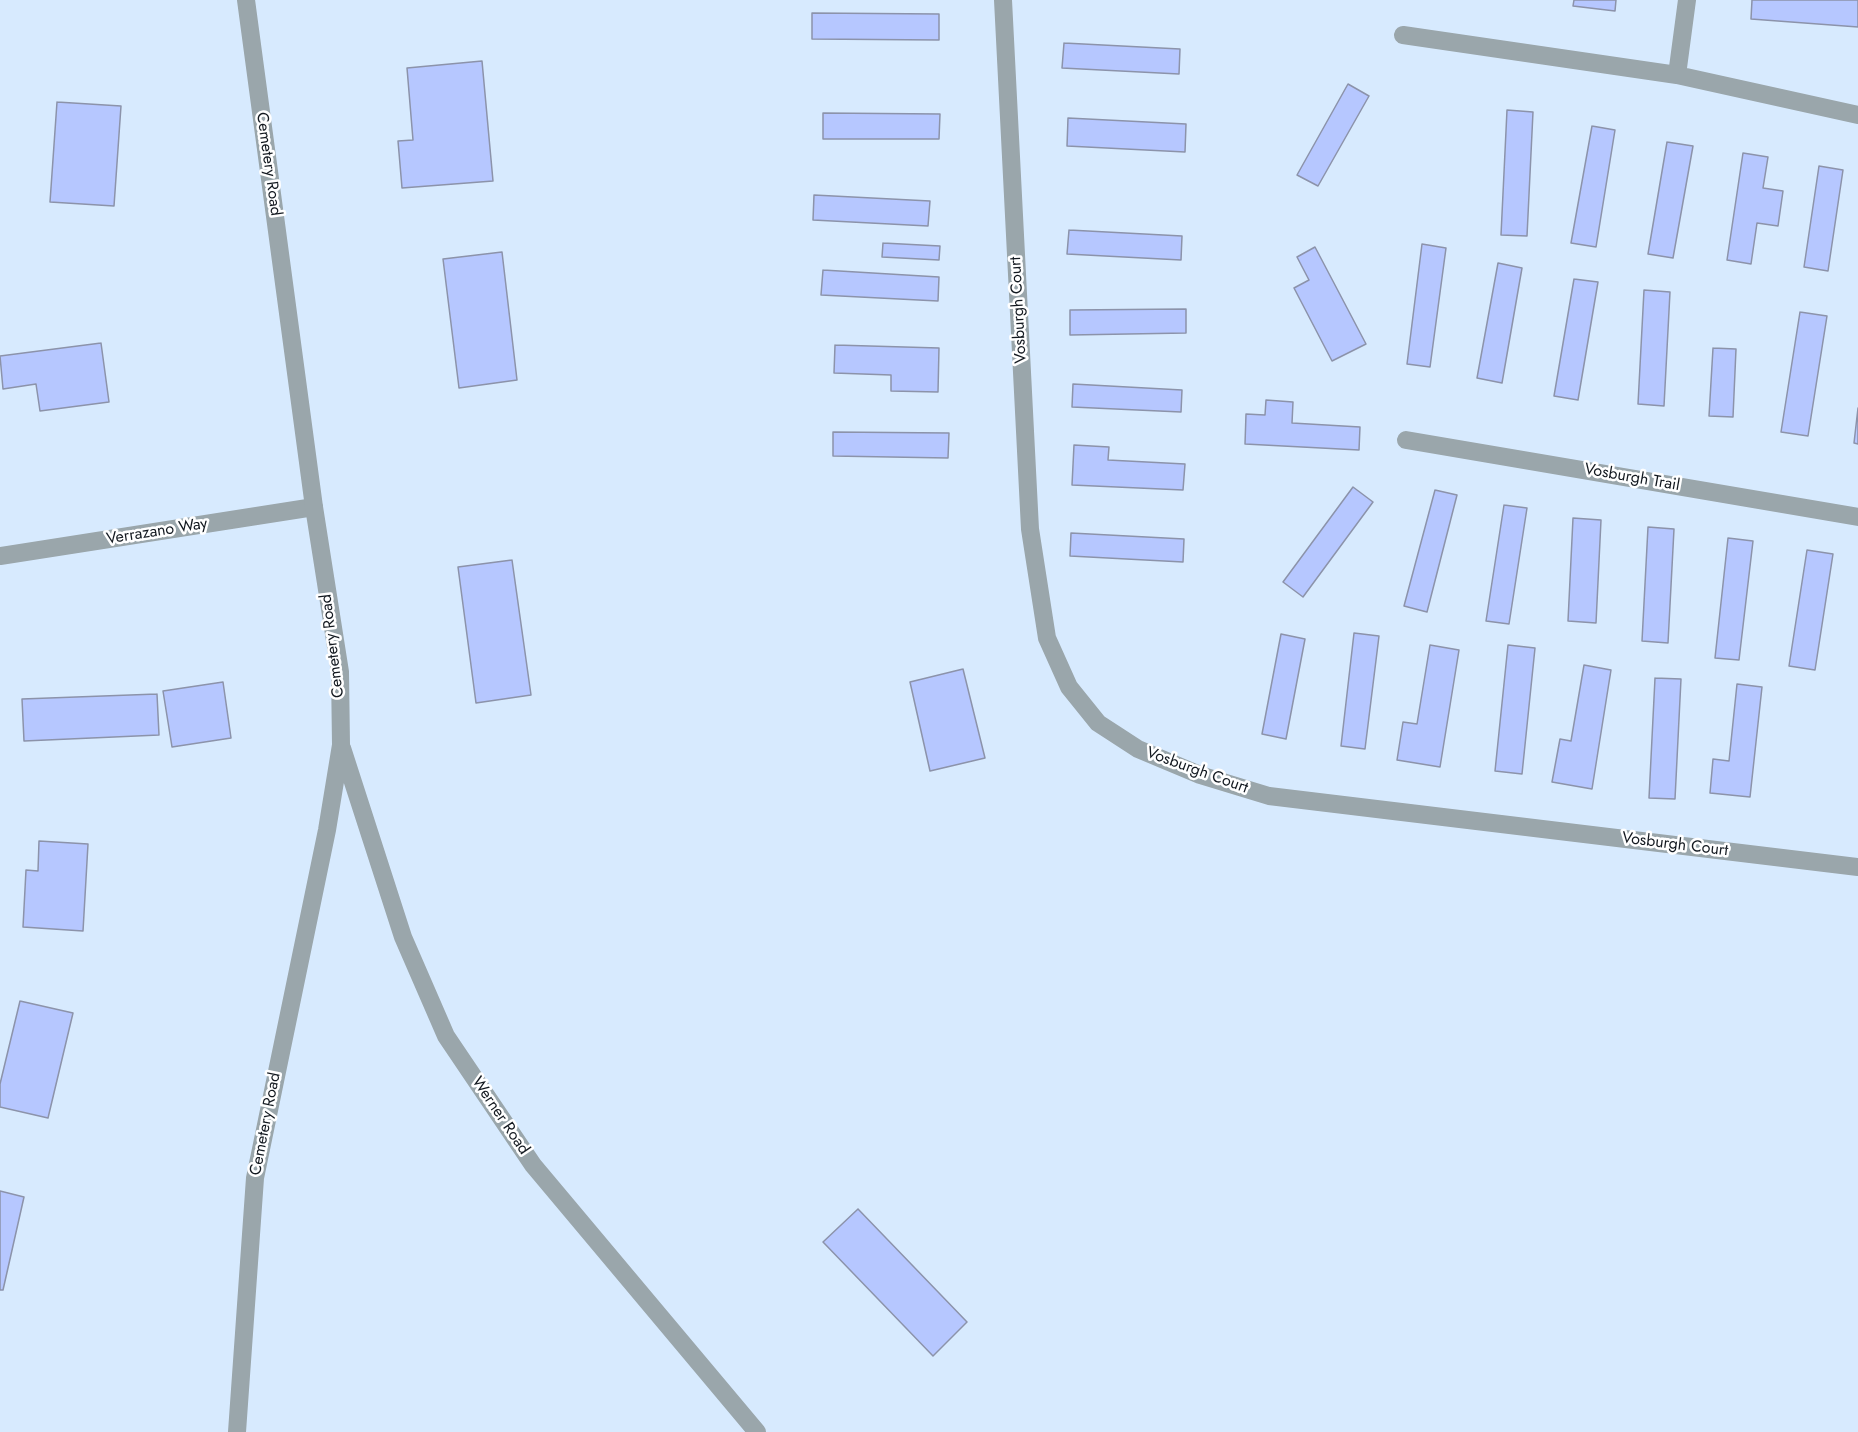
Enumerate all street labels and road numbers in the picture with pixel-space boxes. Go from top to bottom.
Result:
street label: Cemetery Road [251,111,285,217]
street label: Vosburgh Court [1007,256,1031,364]
street label: Vosburgh Trail [1583,460,1681,496]
street label: Verrazano Way [105,515,209,549]
street label: Cemetery Road [317,593,349,699]
street label: Vosburgh Court [1143,744,1251,798]
street label: Vosburgh Court [1621,829,1729,861]
street label: Cemetery Road [247,1071,285,1177]
street label: Werner Road [467,1073,533,1159]

